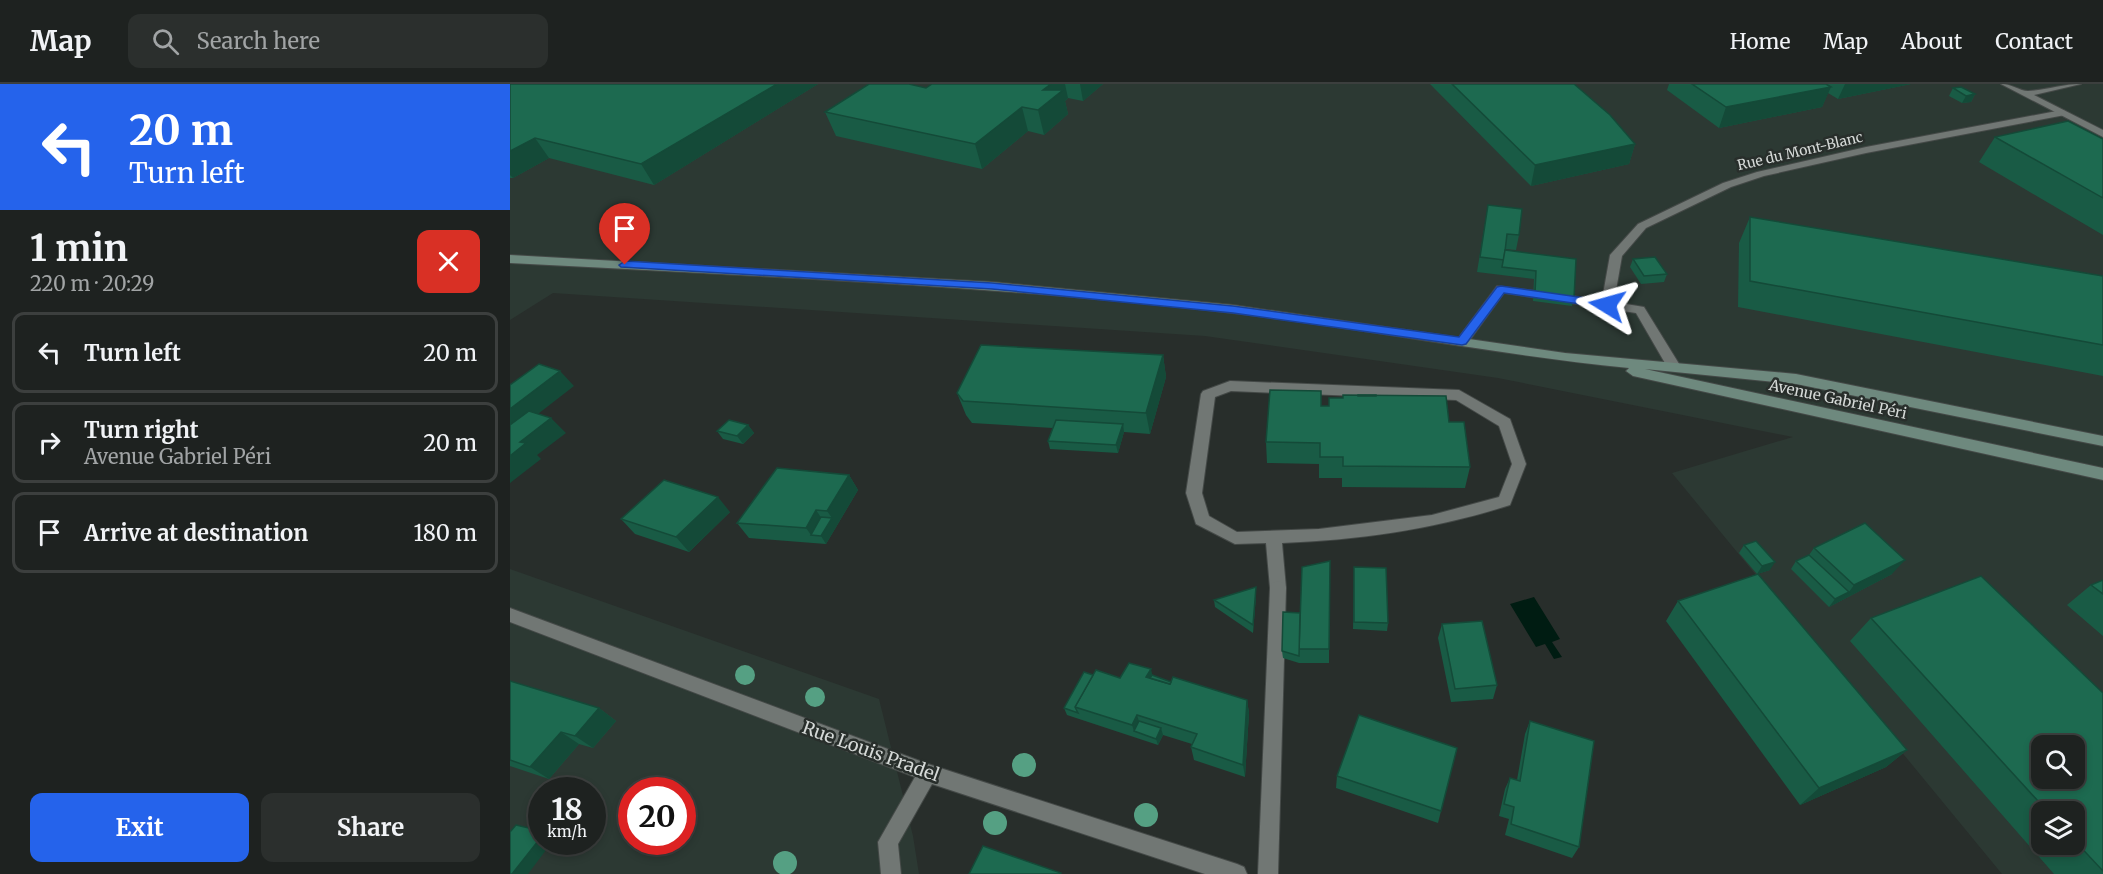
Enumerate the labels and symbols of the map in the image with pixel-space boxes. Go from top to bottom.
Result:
street label: Rue du Mont-Blanc [1735,128,1865,174]
pin [599,203,650,265]
position arrow [1575,273,1639,337]
street label: Avenue Gabriel Péri [1766,375,1909,423]
street label: Rue Louis Pradel [799,716,943,787]
speed limit sign: 20 [618,777,696,855]

